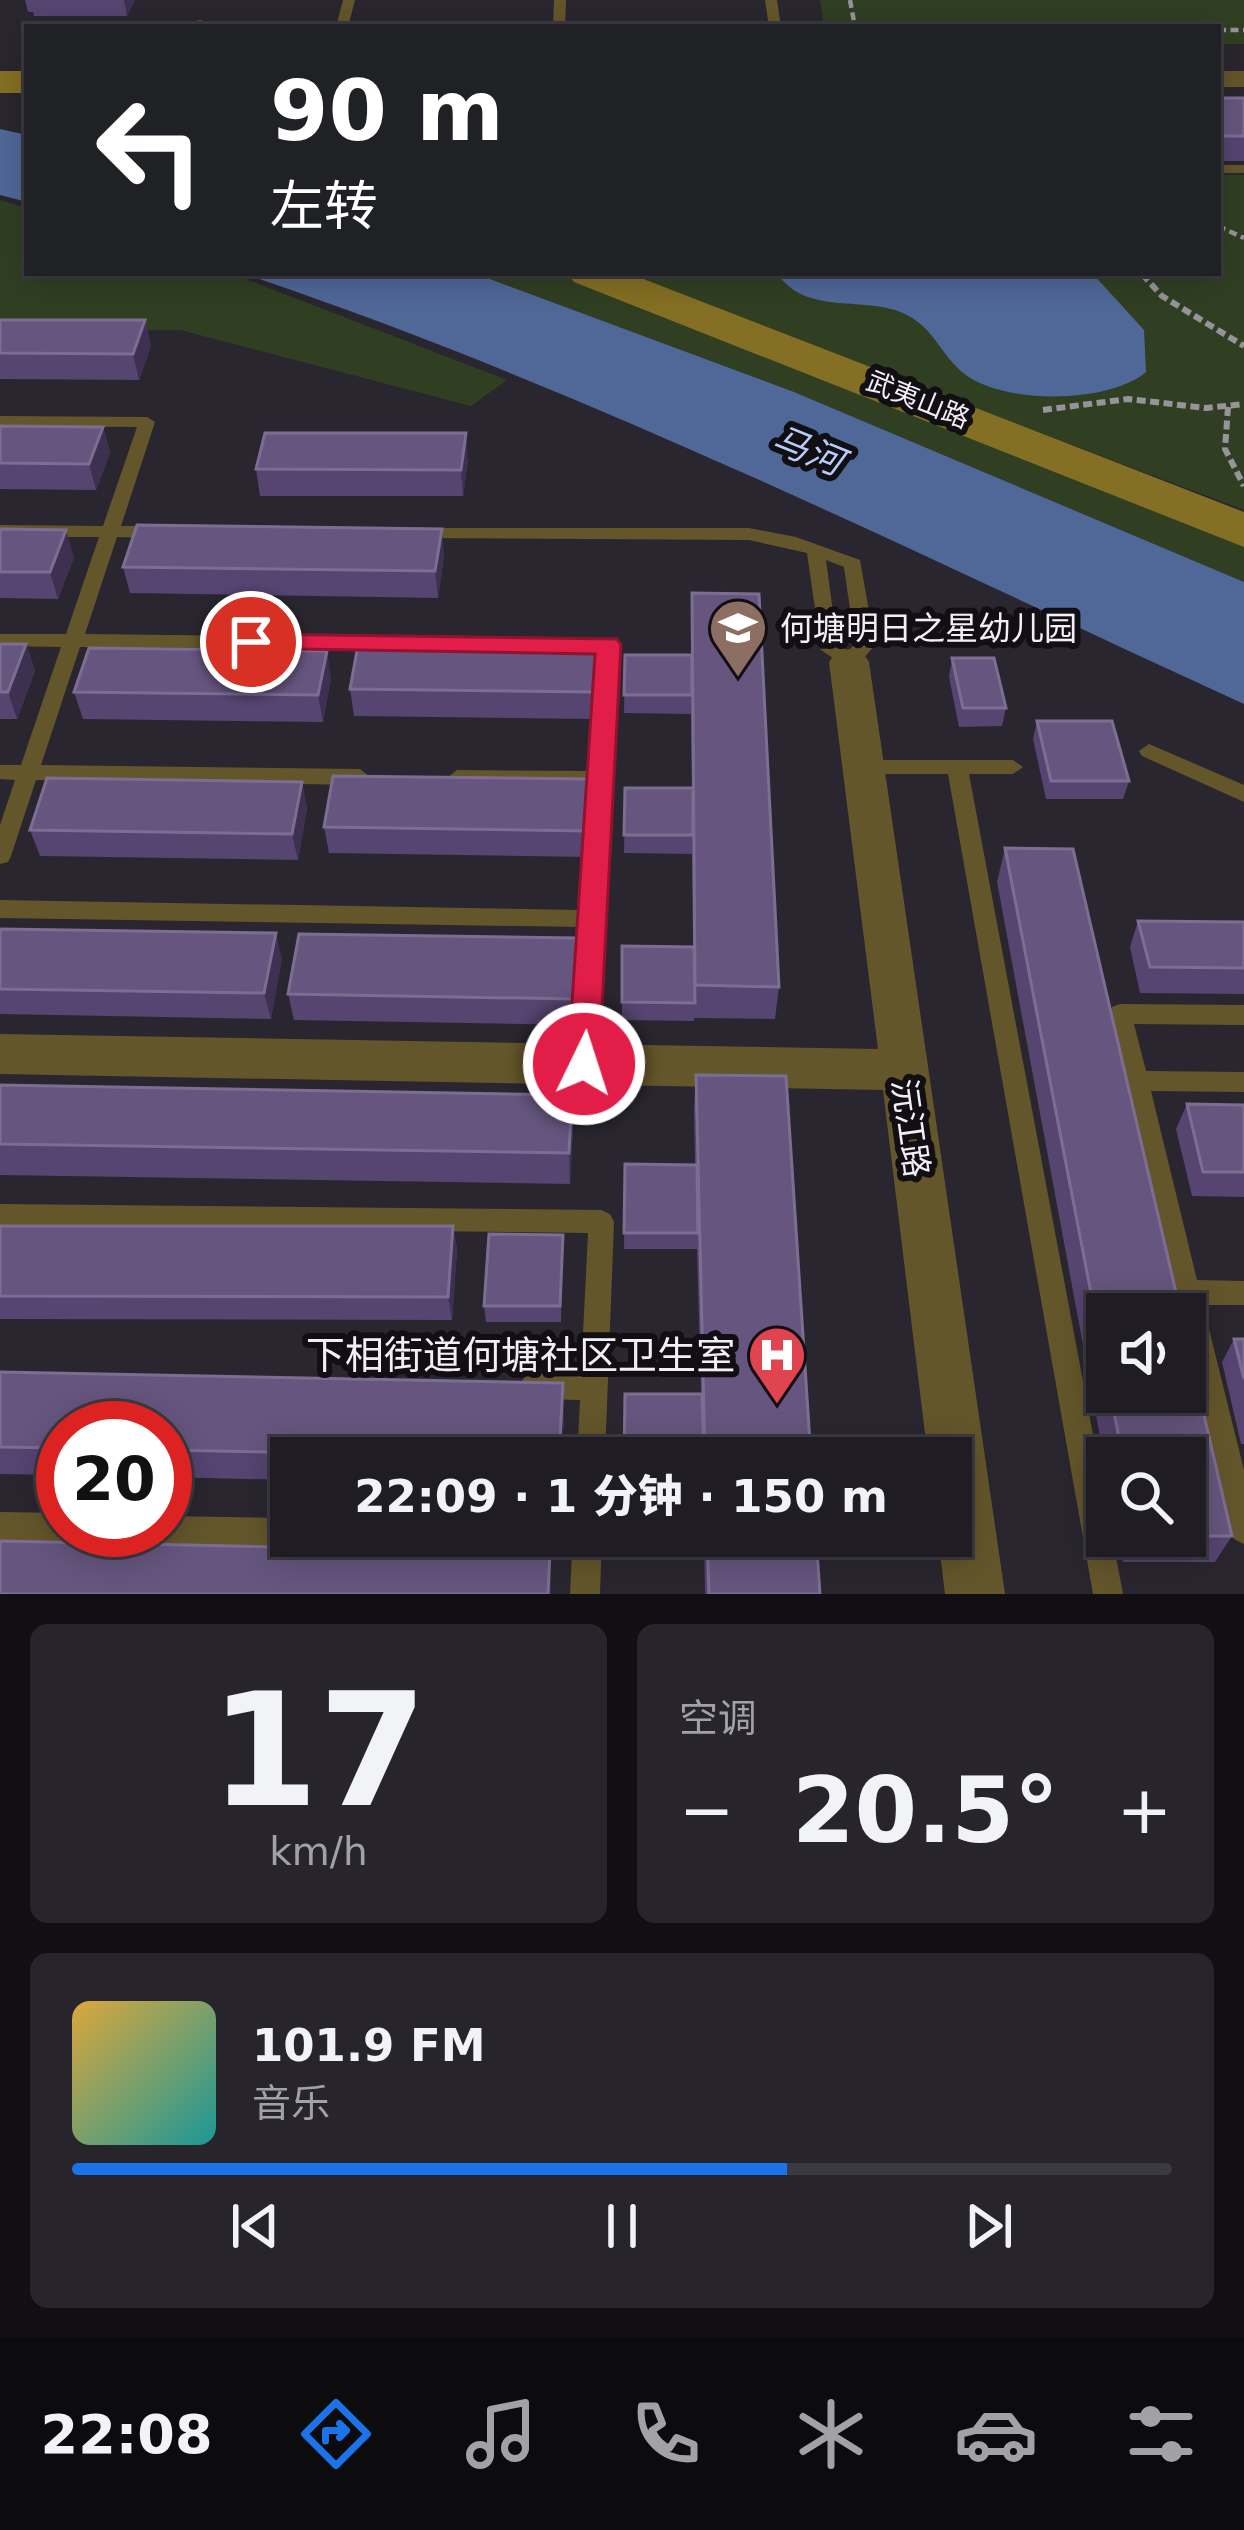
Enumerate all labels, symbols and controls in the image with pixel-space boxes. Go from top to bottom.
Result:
text: 90 m [270,62,504,160]
icon: left [72,72,228,228]
text: 左转 [270,175,378,238]
street label: 武夷山路 [862,365,974,434]
water label: 马河 [767,418,854,485]
pin [200,591,302,693]
school or university icon: 何塘明日之星幼儿园 [707,597,769,679]
icon: arrive [218,609,284,675]
place label: 何塘明日之星幼儿园 [780,609,1077,648]
position arrow [521,1001,647,1127]
street label: 沅江路 [884,1076,937,1180]
map controls [1086,1293,1206,1557]
button: sound [1086,1293,1206,1413]
hospital icon: 下相街道何塘社区卫生室 [746,1324,808,1406]
place label: 下相街道何塘社区卫生室 [306,1333,735,1378]
speed limit sign: 20 [36,1401,192,1557]
button: search [1086,1437,1206,1557]
text: 22:09 · 1 分钟 · 150 m [354,1470,888,1523]
text: 17 [210,1660,427,1842]
text: 空调 [679,1696,757,1741]
text: 20.5° [792,1758,1059,1863]
text: − [679,1772,734,1849]
text: + [1117,1772,1172,1849]
text: km/h [269,1829,368,1874]
text: 101.9 FM [252,2019,486,2072]
text: 音乐 [252,2081,330,2126]
icon: previous [222,2193,288,2259]
icon: pause [589,2193,655,2259]
icon: next [956,2193,1022,2259]
icon: directions [294,2392,378,2476]
icon: music [459,2392,543,2476]
icon: phone [624,2392,708,2476]
icon: climate [789,2392,873,2476]
icon: car [954,2392,1038,2476]
icon: filters [1119,2392,1203,2476]
text: 22:08 [41,2403,212,2466]

